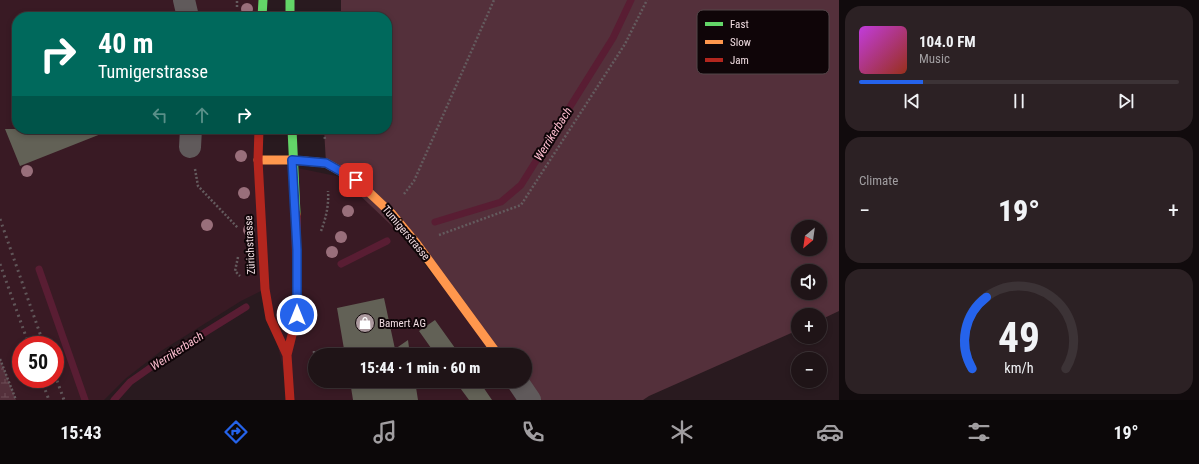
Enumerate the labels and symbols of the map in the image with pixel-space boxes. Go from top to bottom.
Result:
legend [697,10,829,74]
text: Fast [730,18,749,31]
text: Slow [730,36,751,49]
text: Jam [730,54,749,67]
water label: Werrikerbach [531,104,575,163]
pin [339,163,373,197]
street label: Tumigerstrasse [379,203,433,263]
street label: Zürichstrasse [242,215,258,275]
north arrow [791,220,827,256]
position arrow [276,294,318,336]
shop icon: Bamert AG [354,312,376,334]
place label: Bamert AG [379,317,426,330]
water label: Werrikerbach [148,328,206,373]
speed limit sign: 50 [12,336,64,388]

